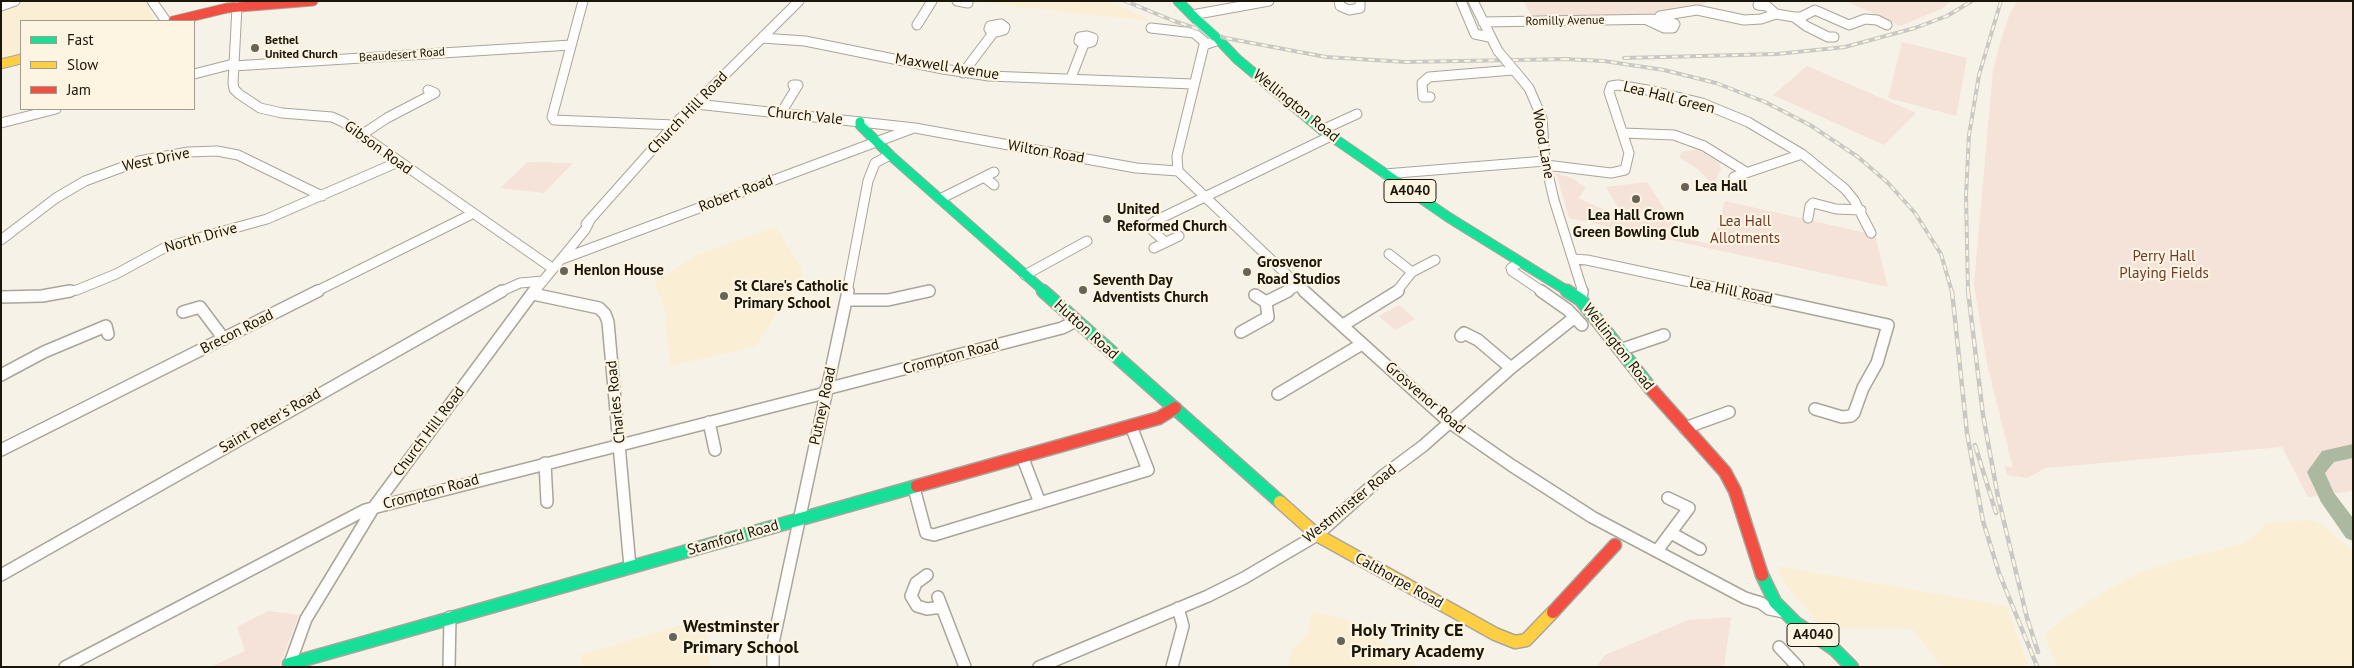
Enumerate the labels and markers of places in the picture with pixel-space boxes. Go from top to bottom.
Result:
place label: Bethel United Church [265,34,338,62]
marker: Bethel United Church [249,42,261,54]
place label: Lea Hall [1695,178,1747,196]
marker: Lea Hall [1679,181,1691,193]
marker: Lea Hall Crown Green Bowling Club [1630,193,1642,205]
place label: United Reformed Church [1117,201,1227,236]
place label: Lea Hall Crown Green Bowling Club [1573,207,1699,242]
marker: United Reformed Church [1101,213,1113,225]
place label: Grosvenor Road Studios [1257,254,1340,289]
place label: Henlon House [574,262,664,280]
marker: Henlon House [558,265,570,277]
marker: Grosvenor Road Studios [1241,266,1253,278]
place label: Seventh Day Adventists Church [1093,272,1209,307]
place label: St Clare's Catholic Primary School [734,278,848,313]
marker: Seventh Day Adventists Church [1077,284,1089,296]
marker: St Clare's Catholic Primary School [718,290,730,302]
place label: Westminster Primary School [683,616,799,659]
place label: Holy Trinity CE Primary Academy [1351,620,1484,662]
marker: Westminster Primary School [667,631,679,643]
marker: Holy Trinity CE Primary Academy [1335,635,1347,647]

